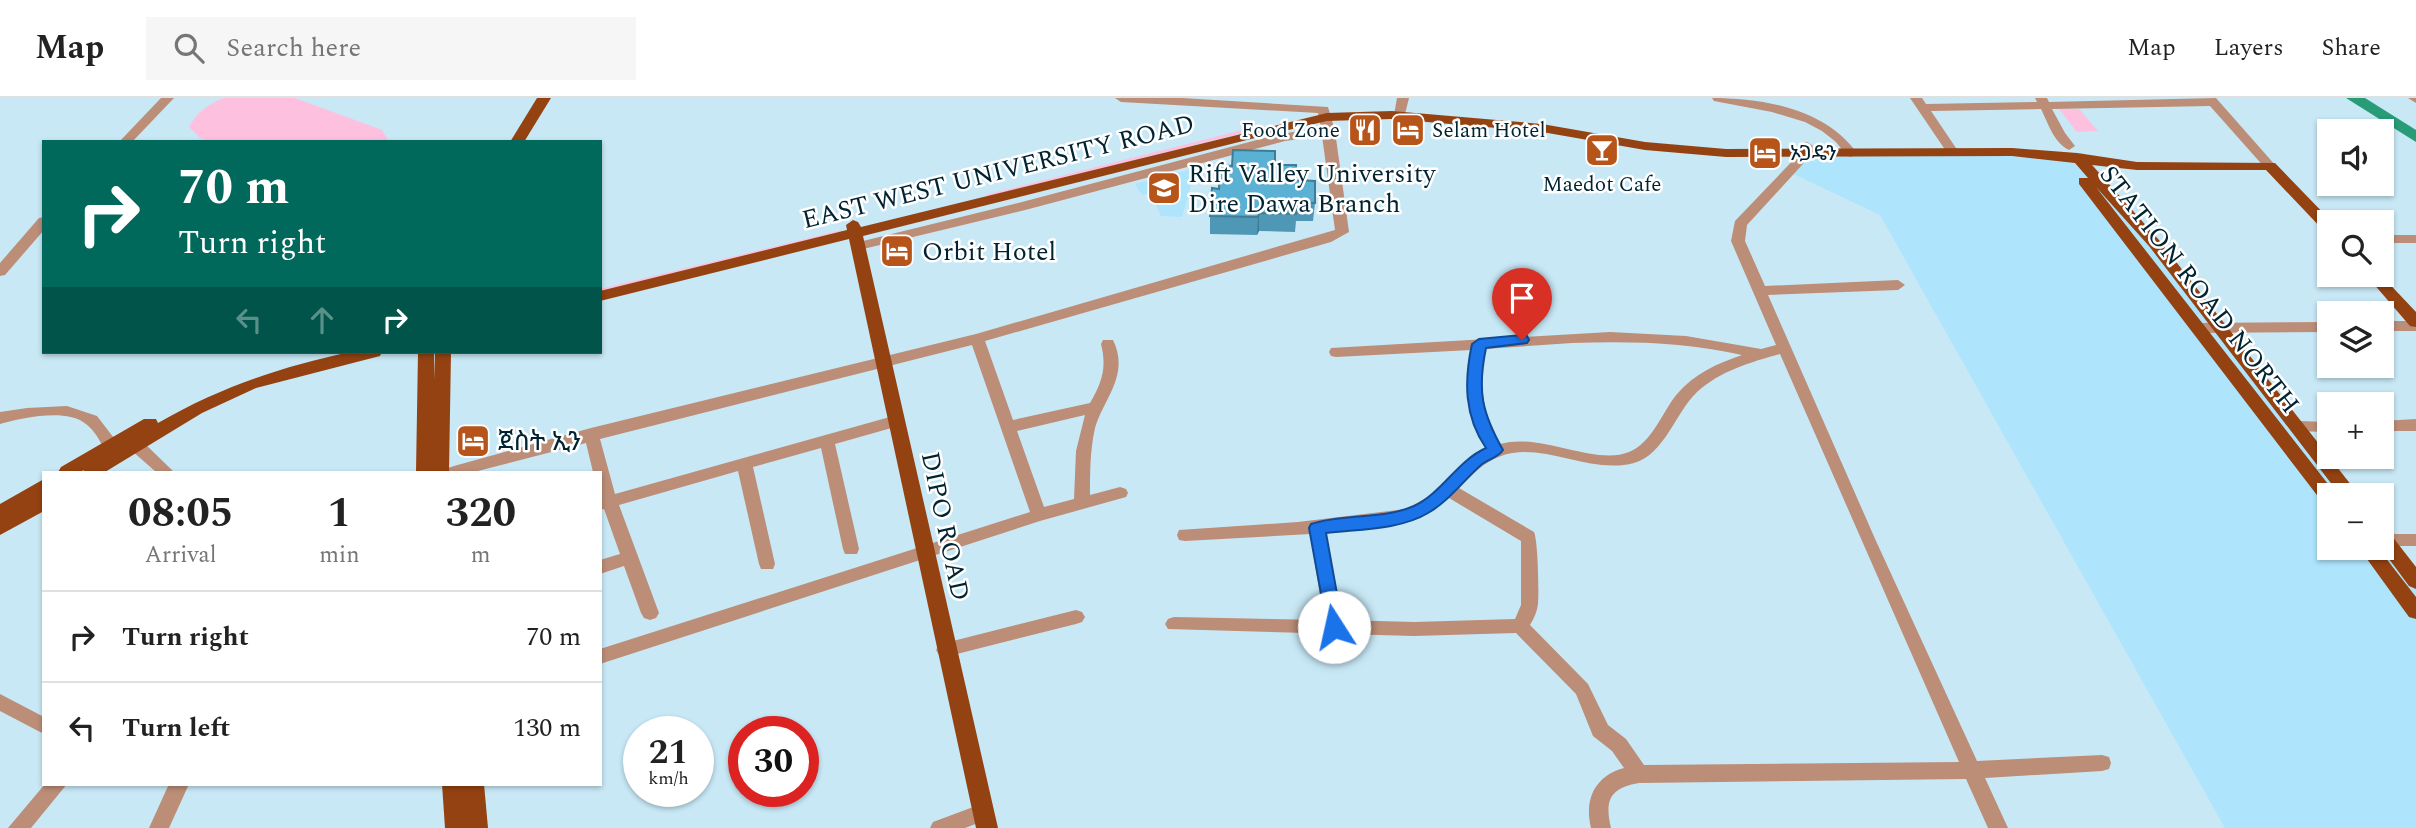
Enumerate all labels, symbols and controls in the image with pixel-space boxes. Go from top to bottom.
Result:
search box [146,17,636,80]
text: Map [35,23,104,73]
text: Search here [226,28,361,68]
icon: search [170,29,208,67]
text: Map [2127,30,2176,66]
text: Layers [2214,30,2284,66]
text: Share [2322,30,2381,66]
street label: EAST WEST UNIVERSITY ROAD [798,104,1199,240]
restaurant icon: Food Zone [1346,111,1384,149]
hotel icon: Selam Hotel [1389,111,1427,149]
place label: Food Zone [1241,115,1340,147]
place label: Selam Hotel [1432,115,1546,147]
map controls [2317,119,2394,560]
button: sound [2317,119,2394,196]
bar icon: Maedot Cafe [1583,131,1621,169]
hotel icon: ኦጋዴን [1746,134,1784,172]
place label: ኦጋዴን [1790,138,1837,170]
text: 70 m [178,151,289,226]
place label: Rift Valley University Dire Dawa Branch [1188,154,1437,224]
street label: STATION ROAD NORTH [2089,157,2309,422]
icon: right [63,168,154,259]
school or university icon: Rift Valley University Dire Dawa Branch [1145,169,1183,207]
place label: Maedot Cafe [1543,169,1662,201]
button: search [2317,210,2394,287]
text: Turn right [178,219,326,268]
hotel icon: Orbit Hotel [878,232,916,270]
place label: Orbit Hotel [922,232,1056,272]
pin [1492,268,1552,340]
icon: arrive [1503,279,1541,317]
icon: left [230,301,268,339]
icon: ahead [303,301,341,339]
icon: right [376,301,414,339]
button: layers [2317,301,2394,378]
button: + [2317,392,2394,469]
hotel icon: ጀስት ኢን [454,422,492,460]
place label: ጀስት ኢን [498,422,581,462]
street label: DIPO ROAD [910,448,980,604]
text: 08:05 [128,482,233,545]
text: 1 [328,482,351,545]
text: 320 [445,482,516,545]
button: − [2317,483,2394,560]
text: Arrival [145,538,216,573]
text: min [319,538,360,573]
text: m [471,538,491,573]
position arrow [1297,590,1371,664]
text: Turn right [122,617,249,657]
text: 70 m [526,617,581,657]
icon: right [63,618,101,656]
text: Turn left [122,708,230,748]
text: 130 m [513,708,581,748]
icon: left [63,709,101,747]
speed limit sign: 30 [728,716,819,807]
text: 21 [649,726,688,779]
text: km/h [648,765,689,792]

